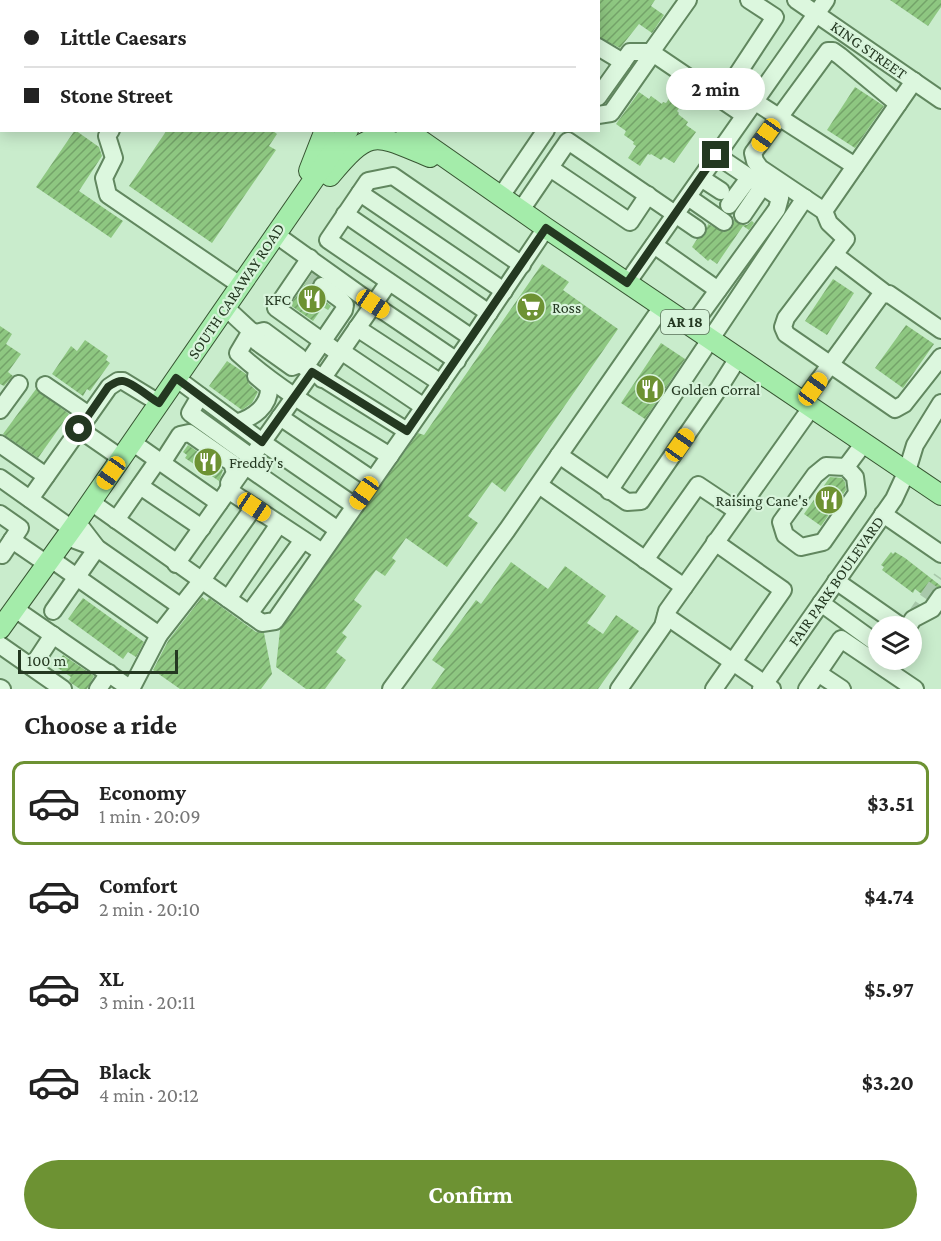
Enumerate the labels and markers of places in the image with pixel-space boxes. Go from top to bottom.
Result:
restaurant icon: KFC [296,283,328,315]
place label: KFC [265,291,291,308]
supermarket icon: Ross [515,291,547,323]
place label: Ross [552,299,581,316]
restaurant icon: Golden Corral [634,373,666,405]
place label: Golden Corral [671,381,760,398]
restaurant icon: Freddy's [192,446,224,478]
place label: Freddy's [229,454,283,472]
restaurant icon: Raising Cane's [813,484,845,516]
place label: Raising Cane's [716,492,808,510]

